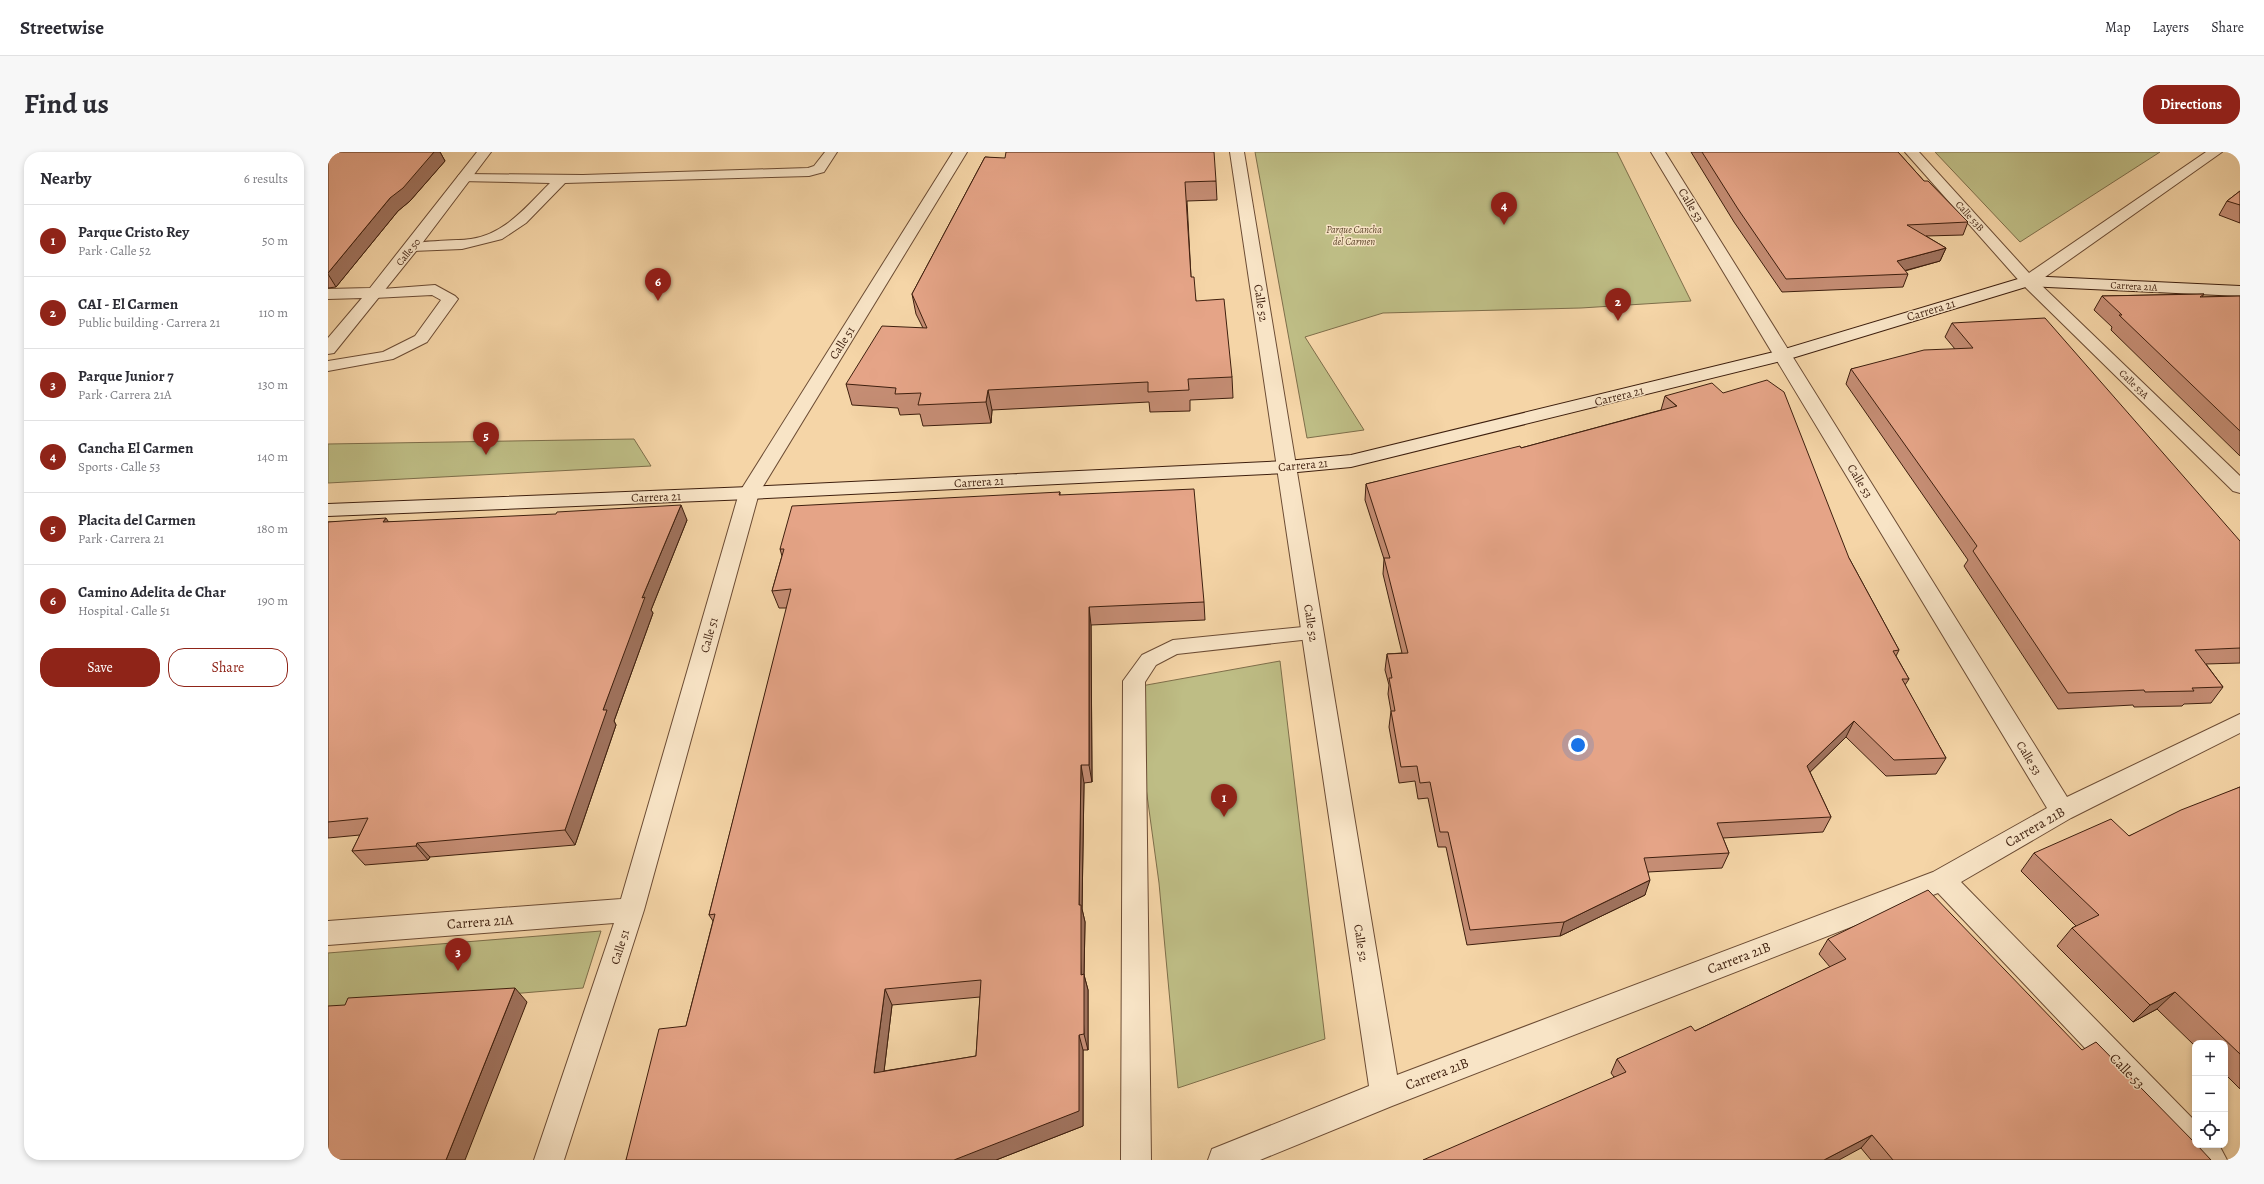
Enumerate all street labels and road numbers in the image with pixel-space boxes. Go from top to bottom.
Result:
street label: Calle 53 [1675,185,1707,225]
street label: Calle 53B [1953,198,1987,234]
street label: Calle 50 [393,236,423,268]
street label: Carrera 21A [2110,278,2158,294]
street label: Calle 52 [1250,283,1272,323]
street label: Carrera 21 [1905,295,1957,325]
street label: Calle 51 [826,324,858,362]
street label: Calle 53A [2116,367,2152,401]
street label: Carrera 21 [1593,382,1645,410]
street label: Carrera 21 [1277,455,1329,475]
street label: Calle 53 [1844,461,1876,501]
street label: Carrera 21 [954,473,1004,491]
street label: Carrera 21 [631,488,681,506]
street label: Calle 52 [1300,603,1322,643]
street label: Calle 51 [696,615,722,655]
street label: Calle 53 [2013,738,2045,778]
street label: Carrera 21B [2001,802,2069,852]
street label: Carrera 21A [446,910,515,934]
street label: Calle 52 [1350,923,1372,963]
street label: Calle 51 [607,927,633,967]
street label: Carrera 21B [1705,937,1773,979]
street label: Calle 53 [2105,1049,2149,1093]
street label: Carrera 21B [1403,1053,1471,1095]

